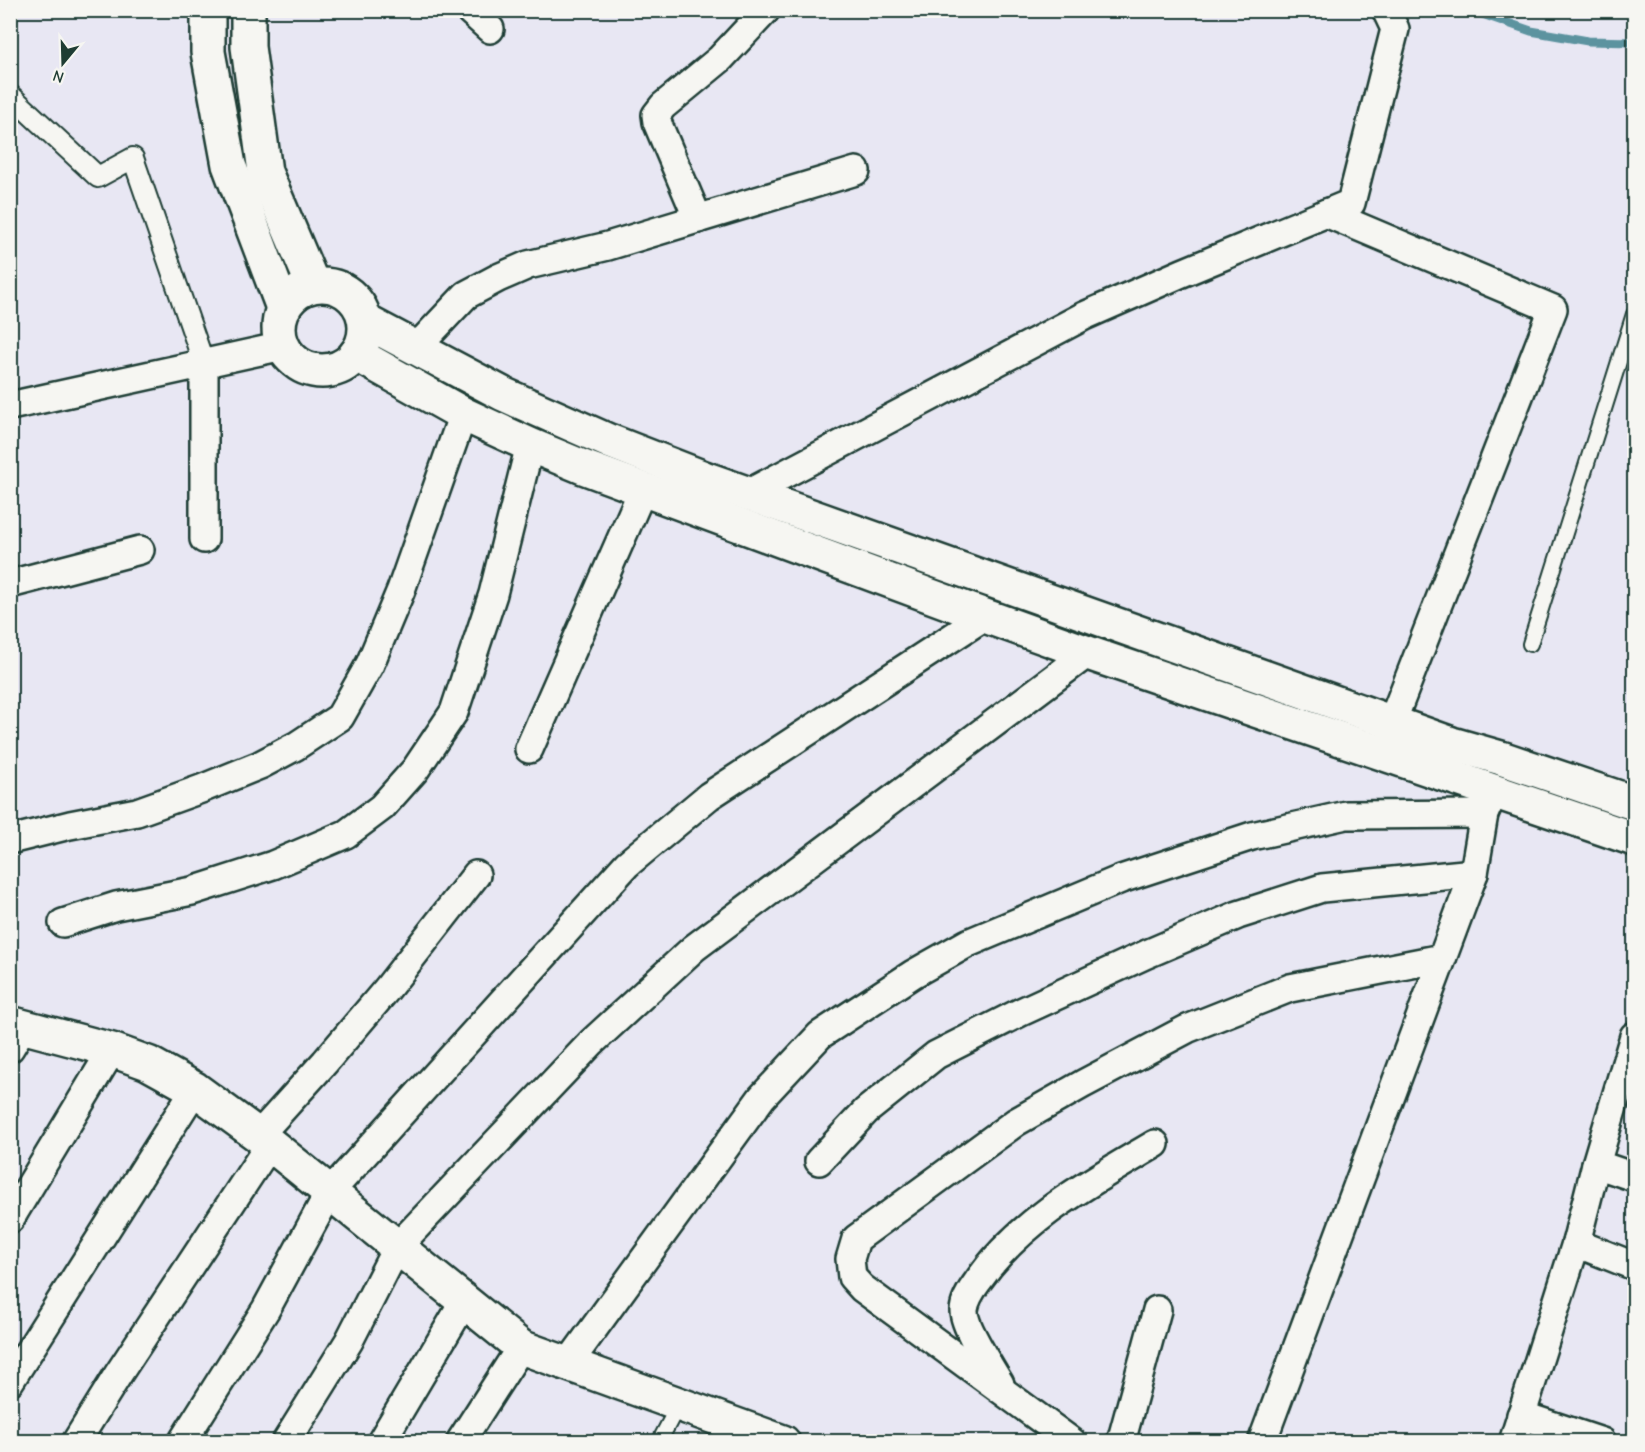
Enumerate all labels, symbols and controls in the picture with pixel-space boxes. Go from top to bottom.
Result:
north arrow [33,33,93,93]
text: N [51,66,66,86]

